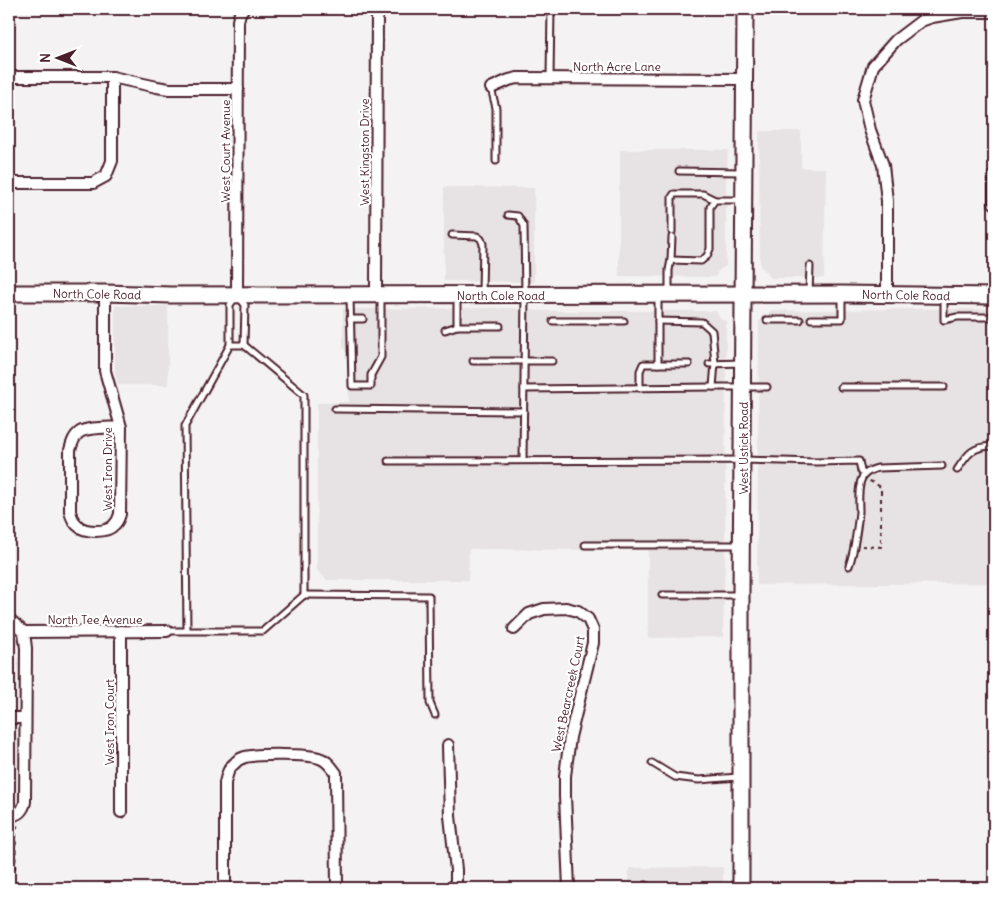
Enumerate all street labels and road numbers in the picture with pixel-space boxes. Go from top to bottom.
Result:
street label: North Acre Lane [573,59,661,74]
street label: West Kingston Drive [357,98,372,206]
street label: West Court Avenue [218,100,233,202]
street label: North Cole Road [53,286,141,302]
street label: North Cole Road [862,287,950,303]
street label: North Cole Road [457,288,545,303]
street label: West Ustick Road [736,402,751,494]
street label: West Iron Drive [100,427,115,511]
street label: North Tee Avenue [47,612,143,627]
street label: West Bearcreek Court [548,635,588,753]
street label: West Iron Court [102,679,117,765]

